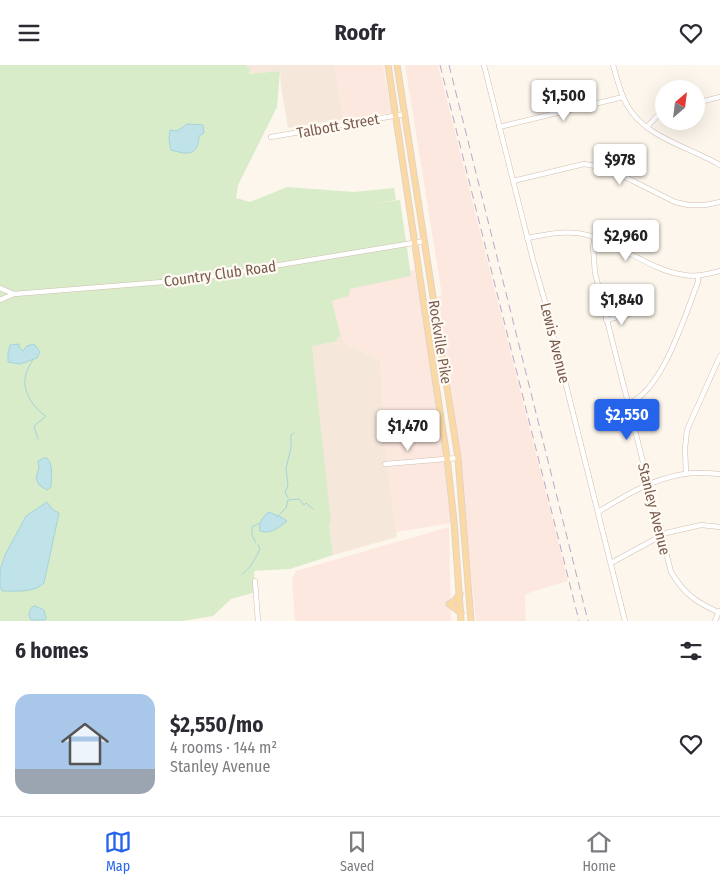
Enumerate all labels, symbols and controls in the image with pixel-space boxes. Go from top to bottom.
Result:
icon: menu [15,19,43,47]
text: Roofr [335,19,385,46]
icon: heart [677,19,705,47]
pin: $1,500 [523,80,605,122]
north arrow [655,80,705,130]
map controls [655,80,705,130]
text: $1,500 [542,86,586,105]
street label: Talbott Street [295,110,381,142]
pin: $978 [590,143,650,186]
text: $978 [605,150,635,169]
pin: $2,960 [585,219,667,262]
text: $2,960 [604,226,648,245]
street label: Country Club Road [163,257,277,291]
pin: $1,840 [581,283,663,326]
text: $1,840 [600,290,644,309]
street label: Rockville Pike [425,299,455,385]
street label: Lewis Avenue [536,301,574,385]
pin: $2,550 [586,399,668,441]
text: $2,550 [605,405,649,424]
pin: $1,470 [367,409,449,452]
text: $1,470 [388,416,428,435]
street label: Stanley Avenue [634,461,674,557]
icon: filters [677,637,705,665]
text: 6 homes [15,638,88,664]
text: $2,550/mo [170,712,263,738]
icon: home [55,714,115,774]
icon: heart [677,730,705,758]
text: 4 rooms · 144 m² [170,738,277,757]
text: Stanley Avenue [170,757,270,776]
tab: Map [104,828,132,875]
tab: Saved [340,828,374,875]
tab: Home [582,828,616,875]

